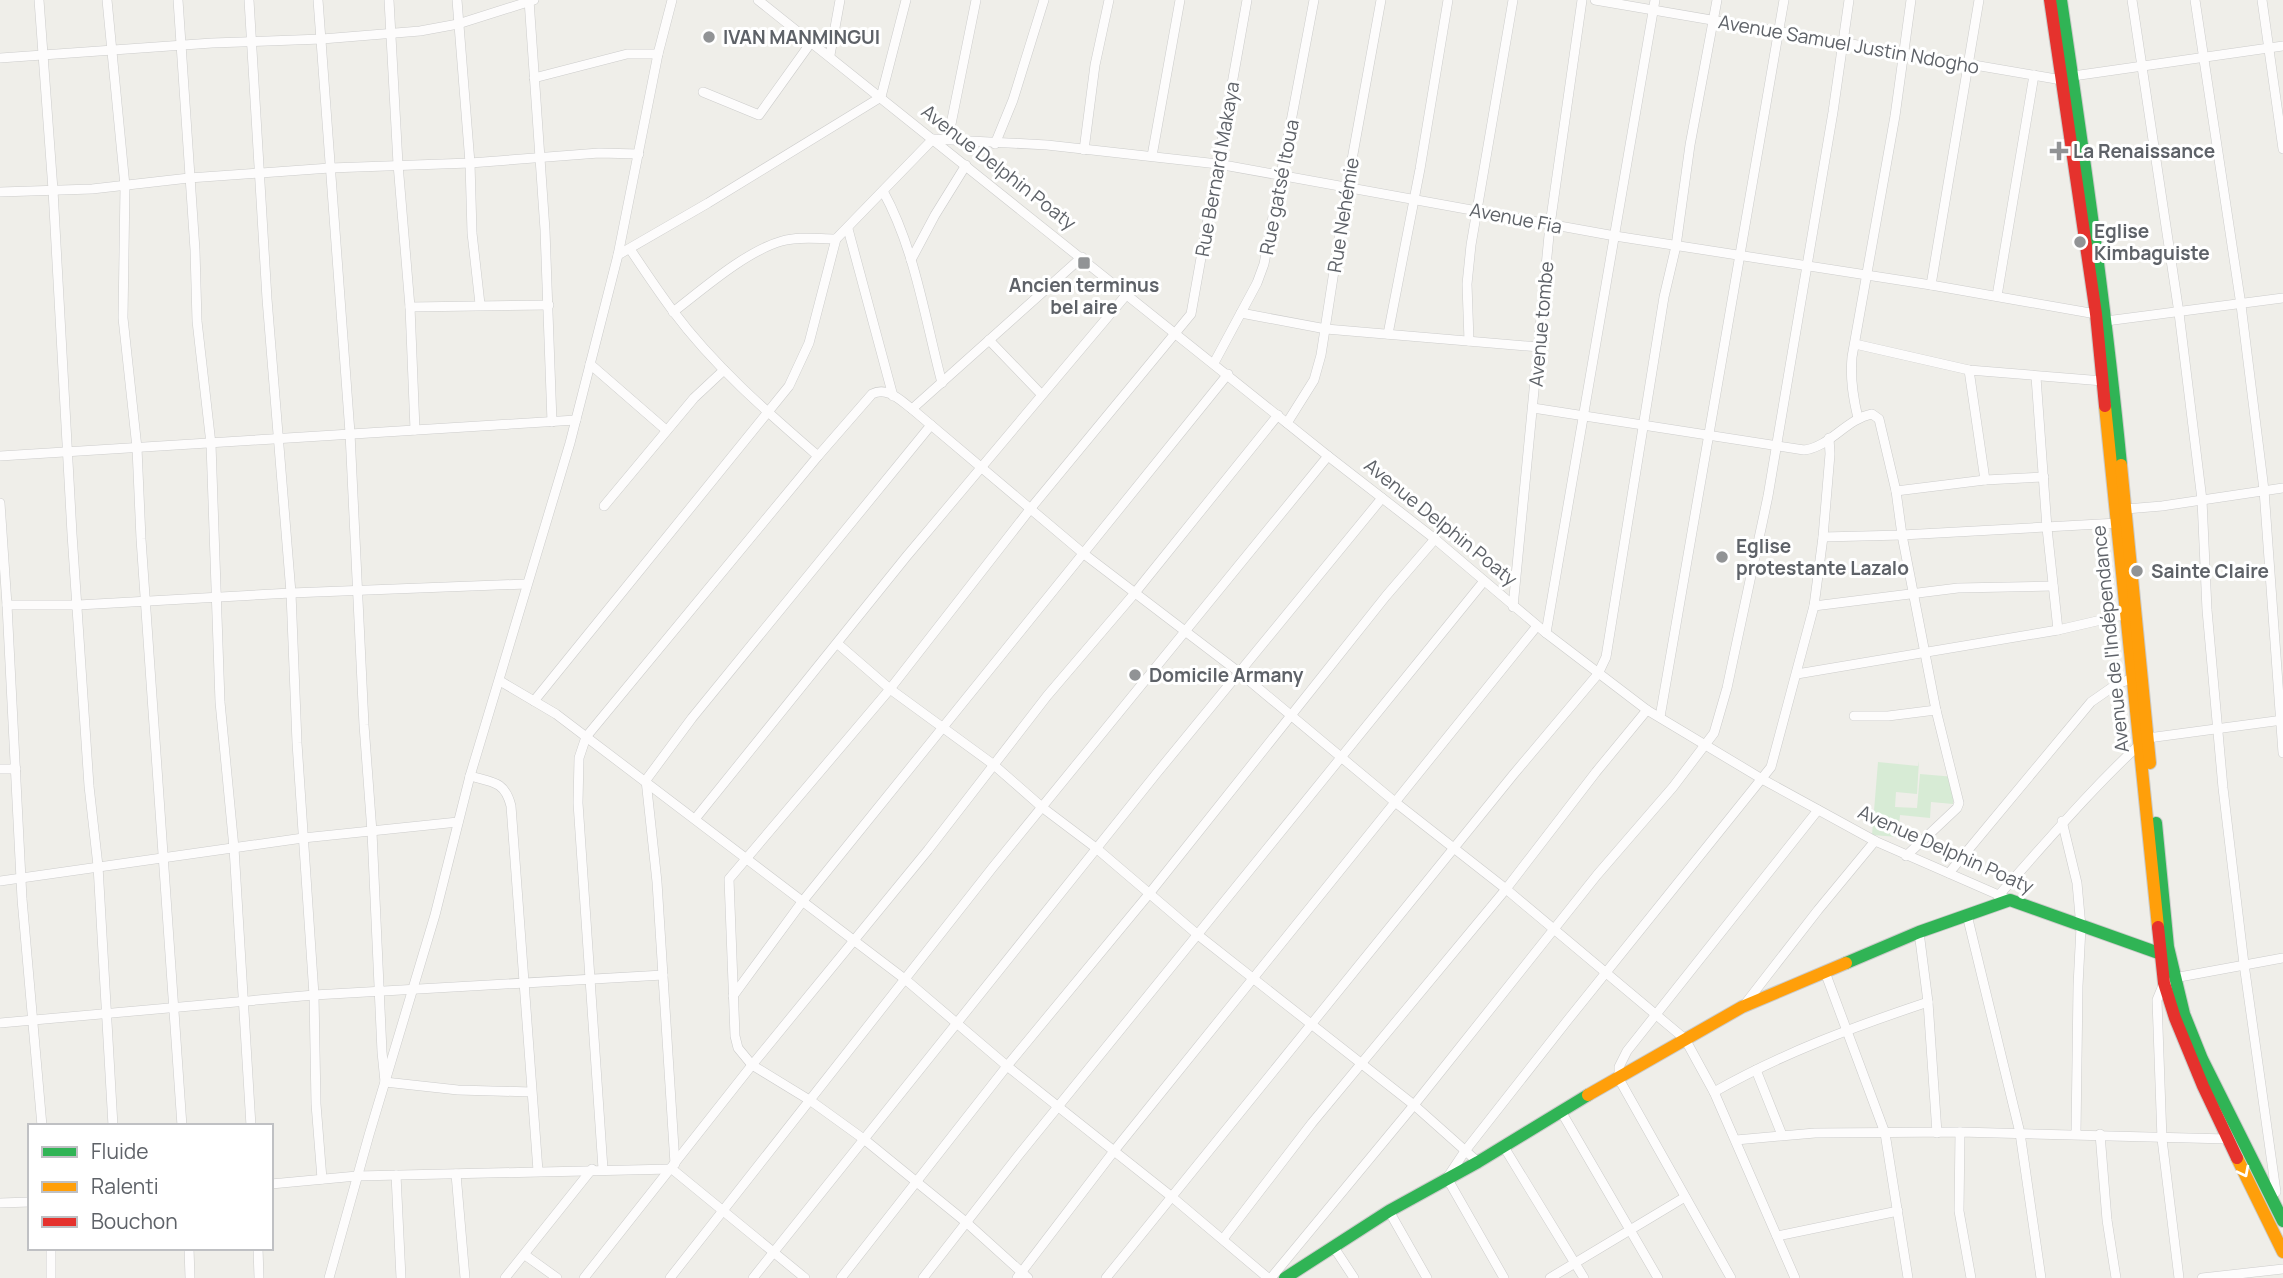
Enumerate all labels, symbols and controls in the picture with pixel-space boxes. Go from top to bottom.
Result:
street label: Avenue Samuel Justin Ndogho [1717,8,1981,80]
place label: IVAN MANMINGUI [723,24,880,50]
marker: IVAN MANMINGUI [701,29,717,45]
street label: Rue Bernard Makaya [1189,79,1245,259]
street label: Avenue Delphin Poaty [916,98,1082,236]
street label: Rue gatsé Itoua [1253,117,1305,257]
place label: La Renaissance [2073,138,2215,164]
marker: La Renaissance [2051,143,2067,159]
street label: Rue Nehémie [1321,156,1365,274]
street label: Avenue Fia [1468,196,1564,240]
place label: Eglise Kimbaguiste [2094,218,2210,266]
marker: Eglise Kimbaguiste [2072,234,2088,250]
marker: Ancien terminus bel aire [1076,255,1092,271]
street label: Avenue tombe [1523,260,1559,388]
place label: Ancien terminus bel aire [1009,272,1159,320]
street label: Avenue Delphin Poaty [1359,452,1523,592]
street label: Avenue de l'Indépendance [2085,524,2135,754]
place label: Eglise protestante Lazalo [1736,533,1909,581]
marker: Eglise protestante Lazalo [1714,549,1730,565]
place label: Sainte Claire [2151,558,2269,584]
marker: Sainte Claire [2129,563,2145,579]
place label: Domicile Armany [1149,662,1304,688]
marker: Domicile Armany [1127,667,1143,683]
street label: Avenue Delphin Poaty [1854,799,2038,899]
legend [28,1124,273,1250]
text: Fluide [91,1137,149,1165]
one-way arrow [2236,1165,2250,1177]
text: Ralenti [91,1172,159,1200]
text: Bouchon [91,1207,178,1235]

